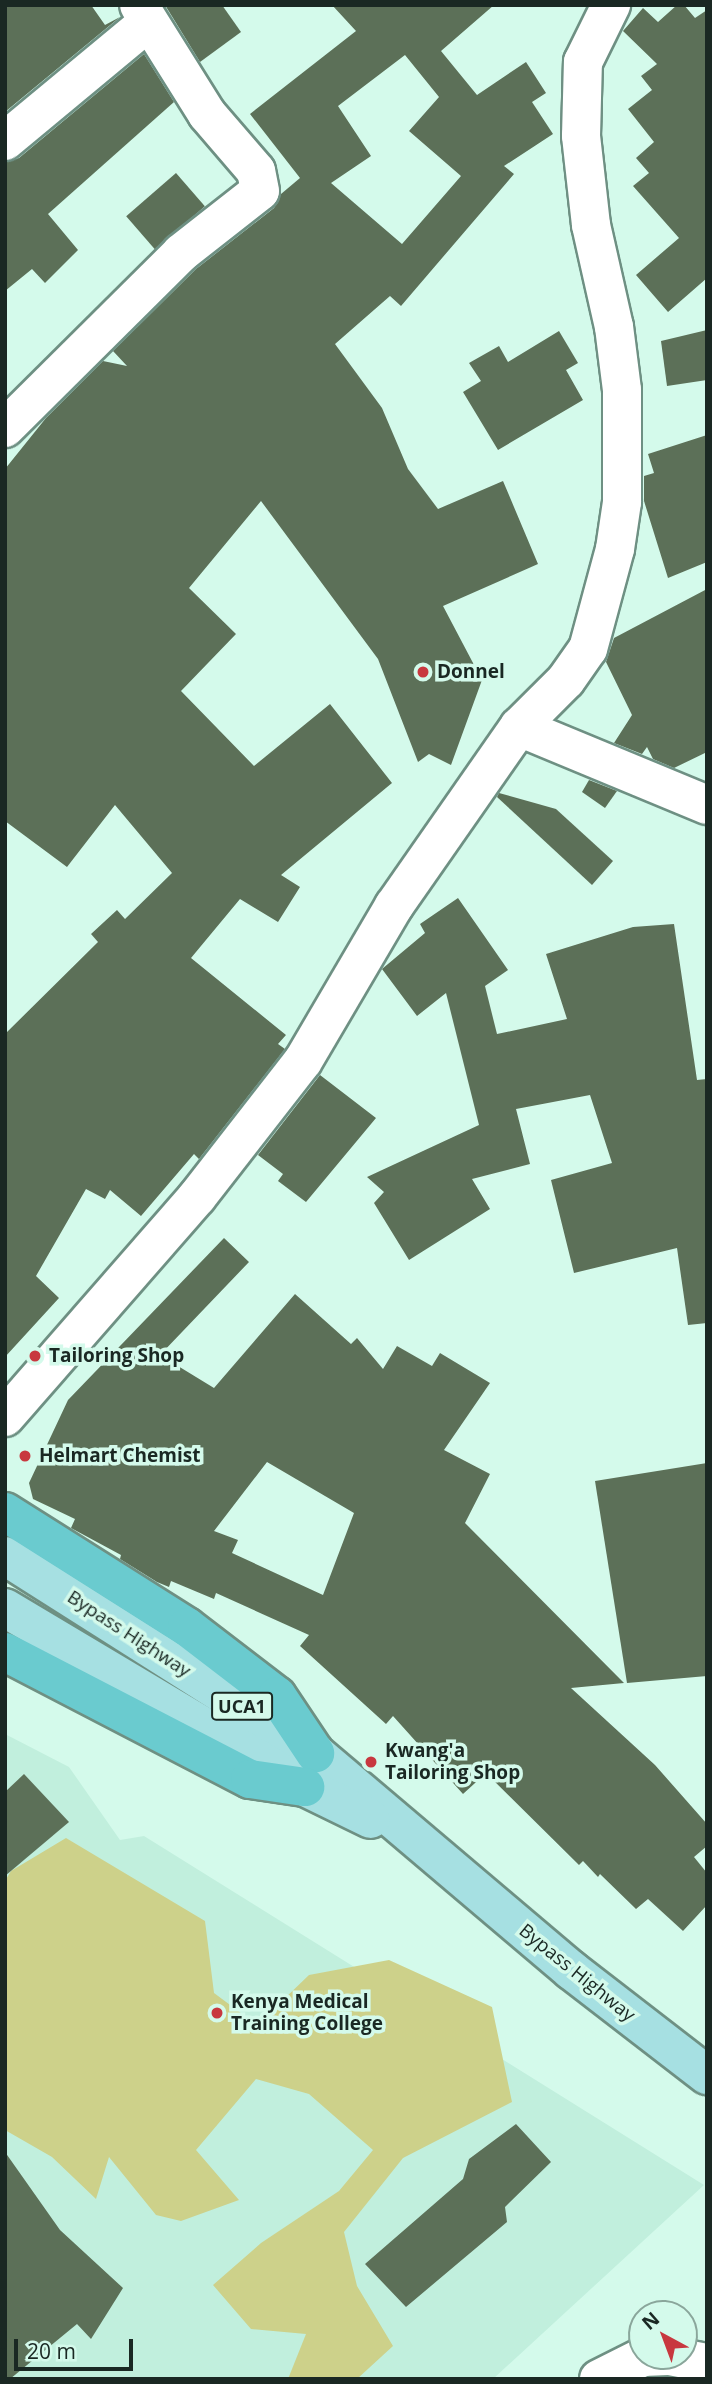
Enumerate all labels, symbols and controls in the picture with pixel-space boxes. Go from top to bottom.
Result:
place label: Donnel [437,661,505,683]
marker: Donnel [415,664,431,680]
place label: Tailoring Shop [49,1345,184,1367]
marker: Tailoring Shop [27,1348,43,1364]
place label: Helmart Chemist [39,1445,200,1467]
marker: Helmart Chemist [17,1448,33,1464]
street label: Bypass Highway [63,1586,195,1682]
road number: UCA1 [210,1692,274,1721]
place label: Kwang'a Tailoring Shop [385,1740,520,1784]
marker: Kwang'a Tailoring Shop [363,1754,379,1770]
street label: Bypass Highway [514,1919,640,2027]
place label: Kenya Medical Training College [231,1991,383,2035]
marker: Kenya Medical Training College [209,2005,225,2021]
north arrow [628,2300,698,2370]
text: N [636,2306,665,2336]
scale bar [18,2324,136,2368]
text: 20 m [27,2337,76,2365]

